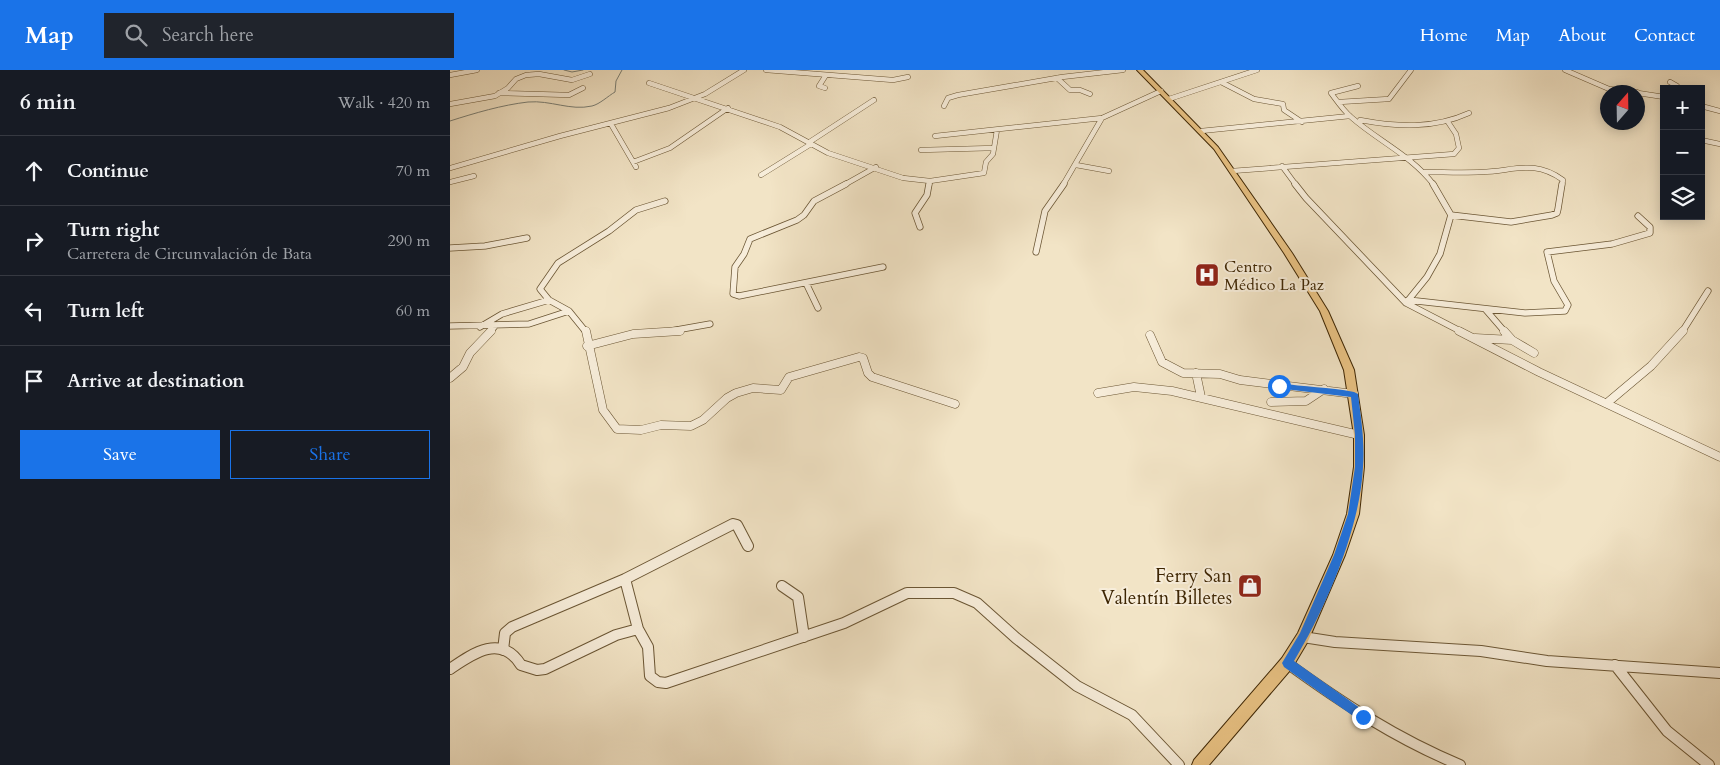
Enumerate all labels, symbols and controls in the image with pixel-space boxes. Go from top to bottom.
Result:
search box [104,13,454,58]
text: Map [25,19,74,52]
icon: search [122,21,150,49]
text: Search here [162,22,254,48]
text: Home [1420,23,1468,48]
text: Map [1496,23,1530,48]
text: About [1558,23,1606,48]
text: Contact [1634,23,1695,48]
north arrow [1600,85,1645,130]
map controls [1660,85,1705,220]
button: + [1660,85,1705,130]
text: 6 min [20,88,76,117]
text: Walk · 420 m [338,92,430,114]
button: − [1660,130,1705,175]
icon: ahead [20,157,48,185]
text: Continue [67,158,149,184]
text: 70 m [396,160,430,182]
button: layers [1660,175,1705,220]
text: Turn right [67,217,159,243]
icon: right [20,227,48,255]
text: 290 m [388,230,430,252]
text: Carretera de Circunvalación de Bata [67,243,312,265]
place label: Centro Médico La Paz [1224,256,1324,296]
hospital icon: Centro Médico La Paz [1194,262,1220,288]
icon: left [20,297,48,325]
text: Turn left [67,298,144,324]
text: 60 m [396,300,430,322]
icon: arrive [20,367,48,395]
text: Arrive at destination [67,368,244,394]
route start [1268,375,1291,398]
button: Save [20,430,220,479]
button: Share [230,430,430,479]
place label: Ferry San Valentín Billetes [1101,563,1232,611]
shop icon: Ferry San Valentín Billetes [1237,573,1263,599]
route end [1352,706,1375,729]

